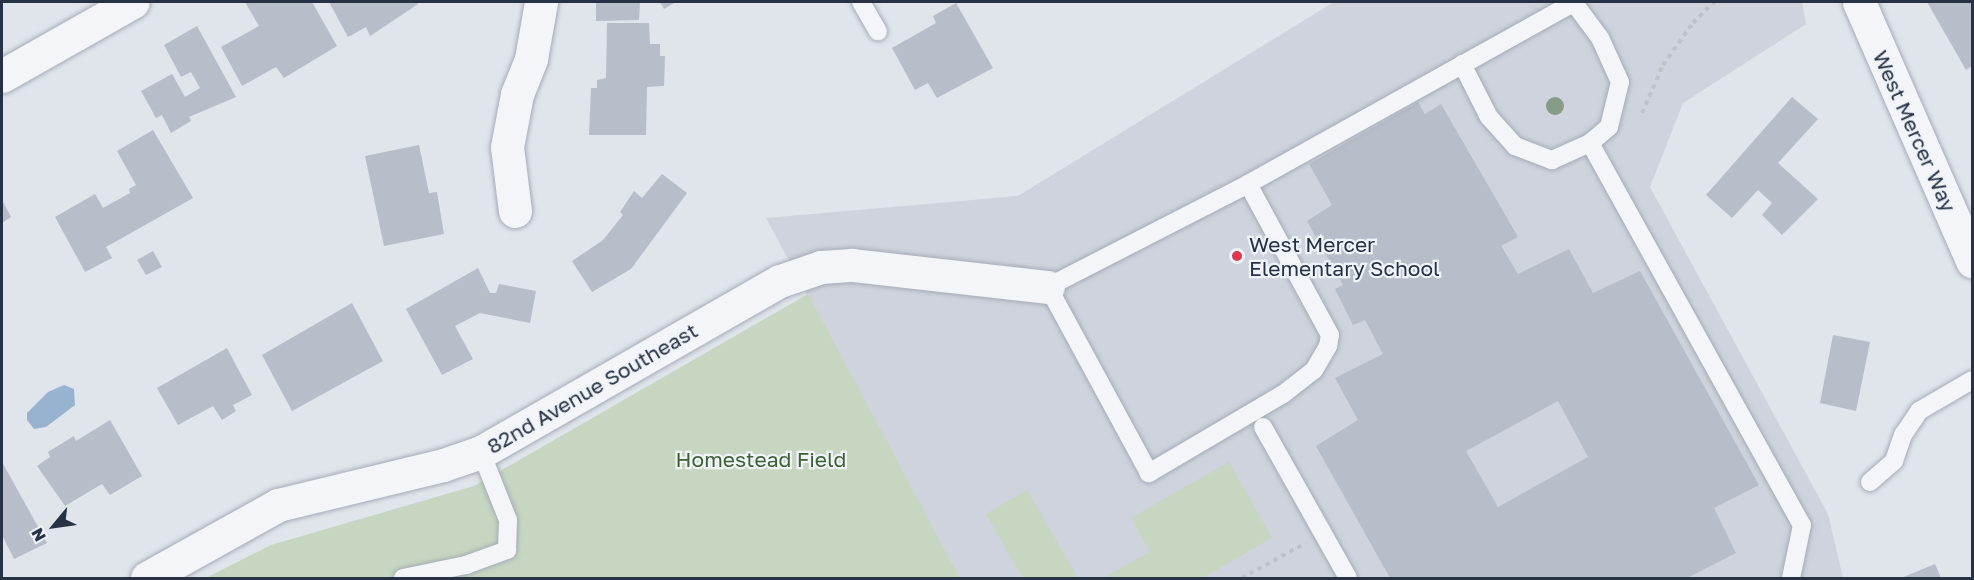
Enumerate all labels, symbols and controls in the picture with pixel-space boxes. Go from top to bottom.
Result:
street label: West Mercer Way [1868,46,1962,216]
place label: West Mercer Elementary School [1249,231,1440,281]
marker: West Mercer Elementary School [1230,249,1244,263]
street label: 82nd Avenue Southeast [482,317,702,459]
park label: Homestead Field [676,446,846,472]
north arrow [24,496,84,556]
text: N [27,525,50,545]

